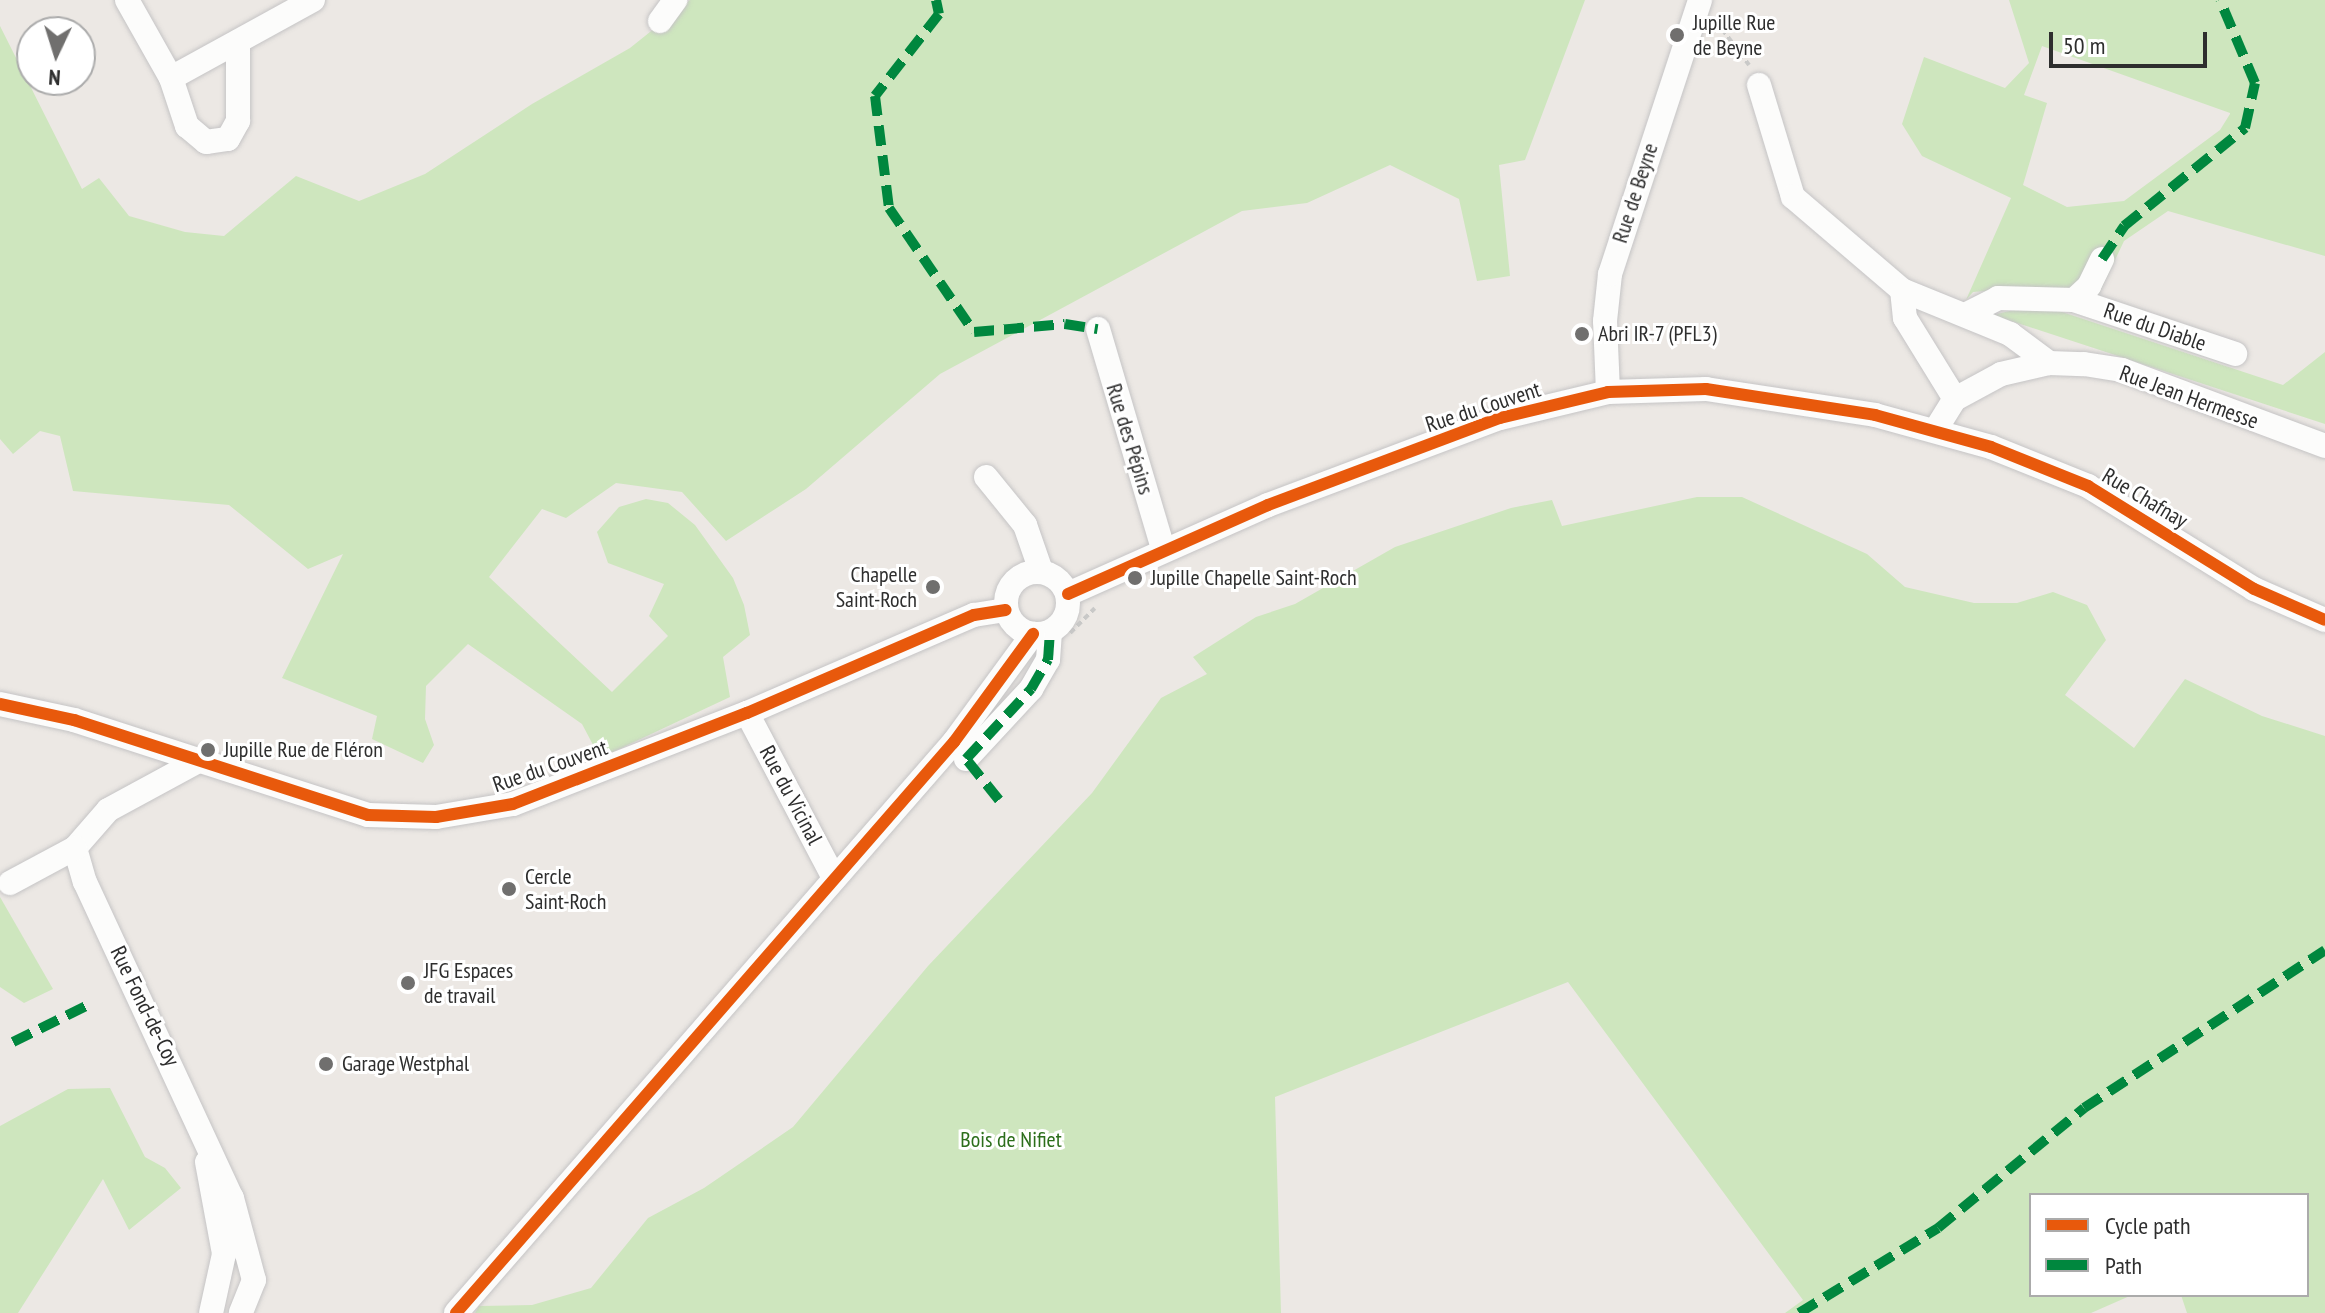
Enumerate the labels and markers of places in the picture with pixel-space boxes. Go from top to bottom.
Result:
place label: Jupille Rue de Beyne [1693,9,1775,60]
marker: Jupille Rue de Beyne [1668,26,1686,44]
place label: Abri IR-7 (PFL3) [1598,321,1718,347]
marker: Abri IR-7 (PFL3) [1573,325,1591,343]
place label: Chapelle Saint-Roch [836,561,917,612]
place label: Jupille Chapelle Saint-Roch [1151,565,1357,591]
marker: Jupille Chapelle Saint-Roch [1126,569,1144,587]
marker: Chapelle Saint-Roch [924,578,942,596]
place label: Jupille Rue de Fléron [224,737,383,763]
marker: Jupille Rue de Fléron [199,741,217,759]
place label: Cercle Saint-Roch [525,863,606,914]
marker: Cercle Saint-Roch [500,880,518,898]
place label: JFG Espaces de travail [424,957,513,1008]
marker: JFG Espaces de travail [399,974,417,992]
place label: Garage Westphal [342,1051,469,1077]
marker: Garage Westphal [317,1055,335,1073]

